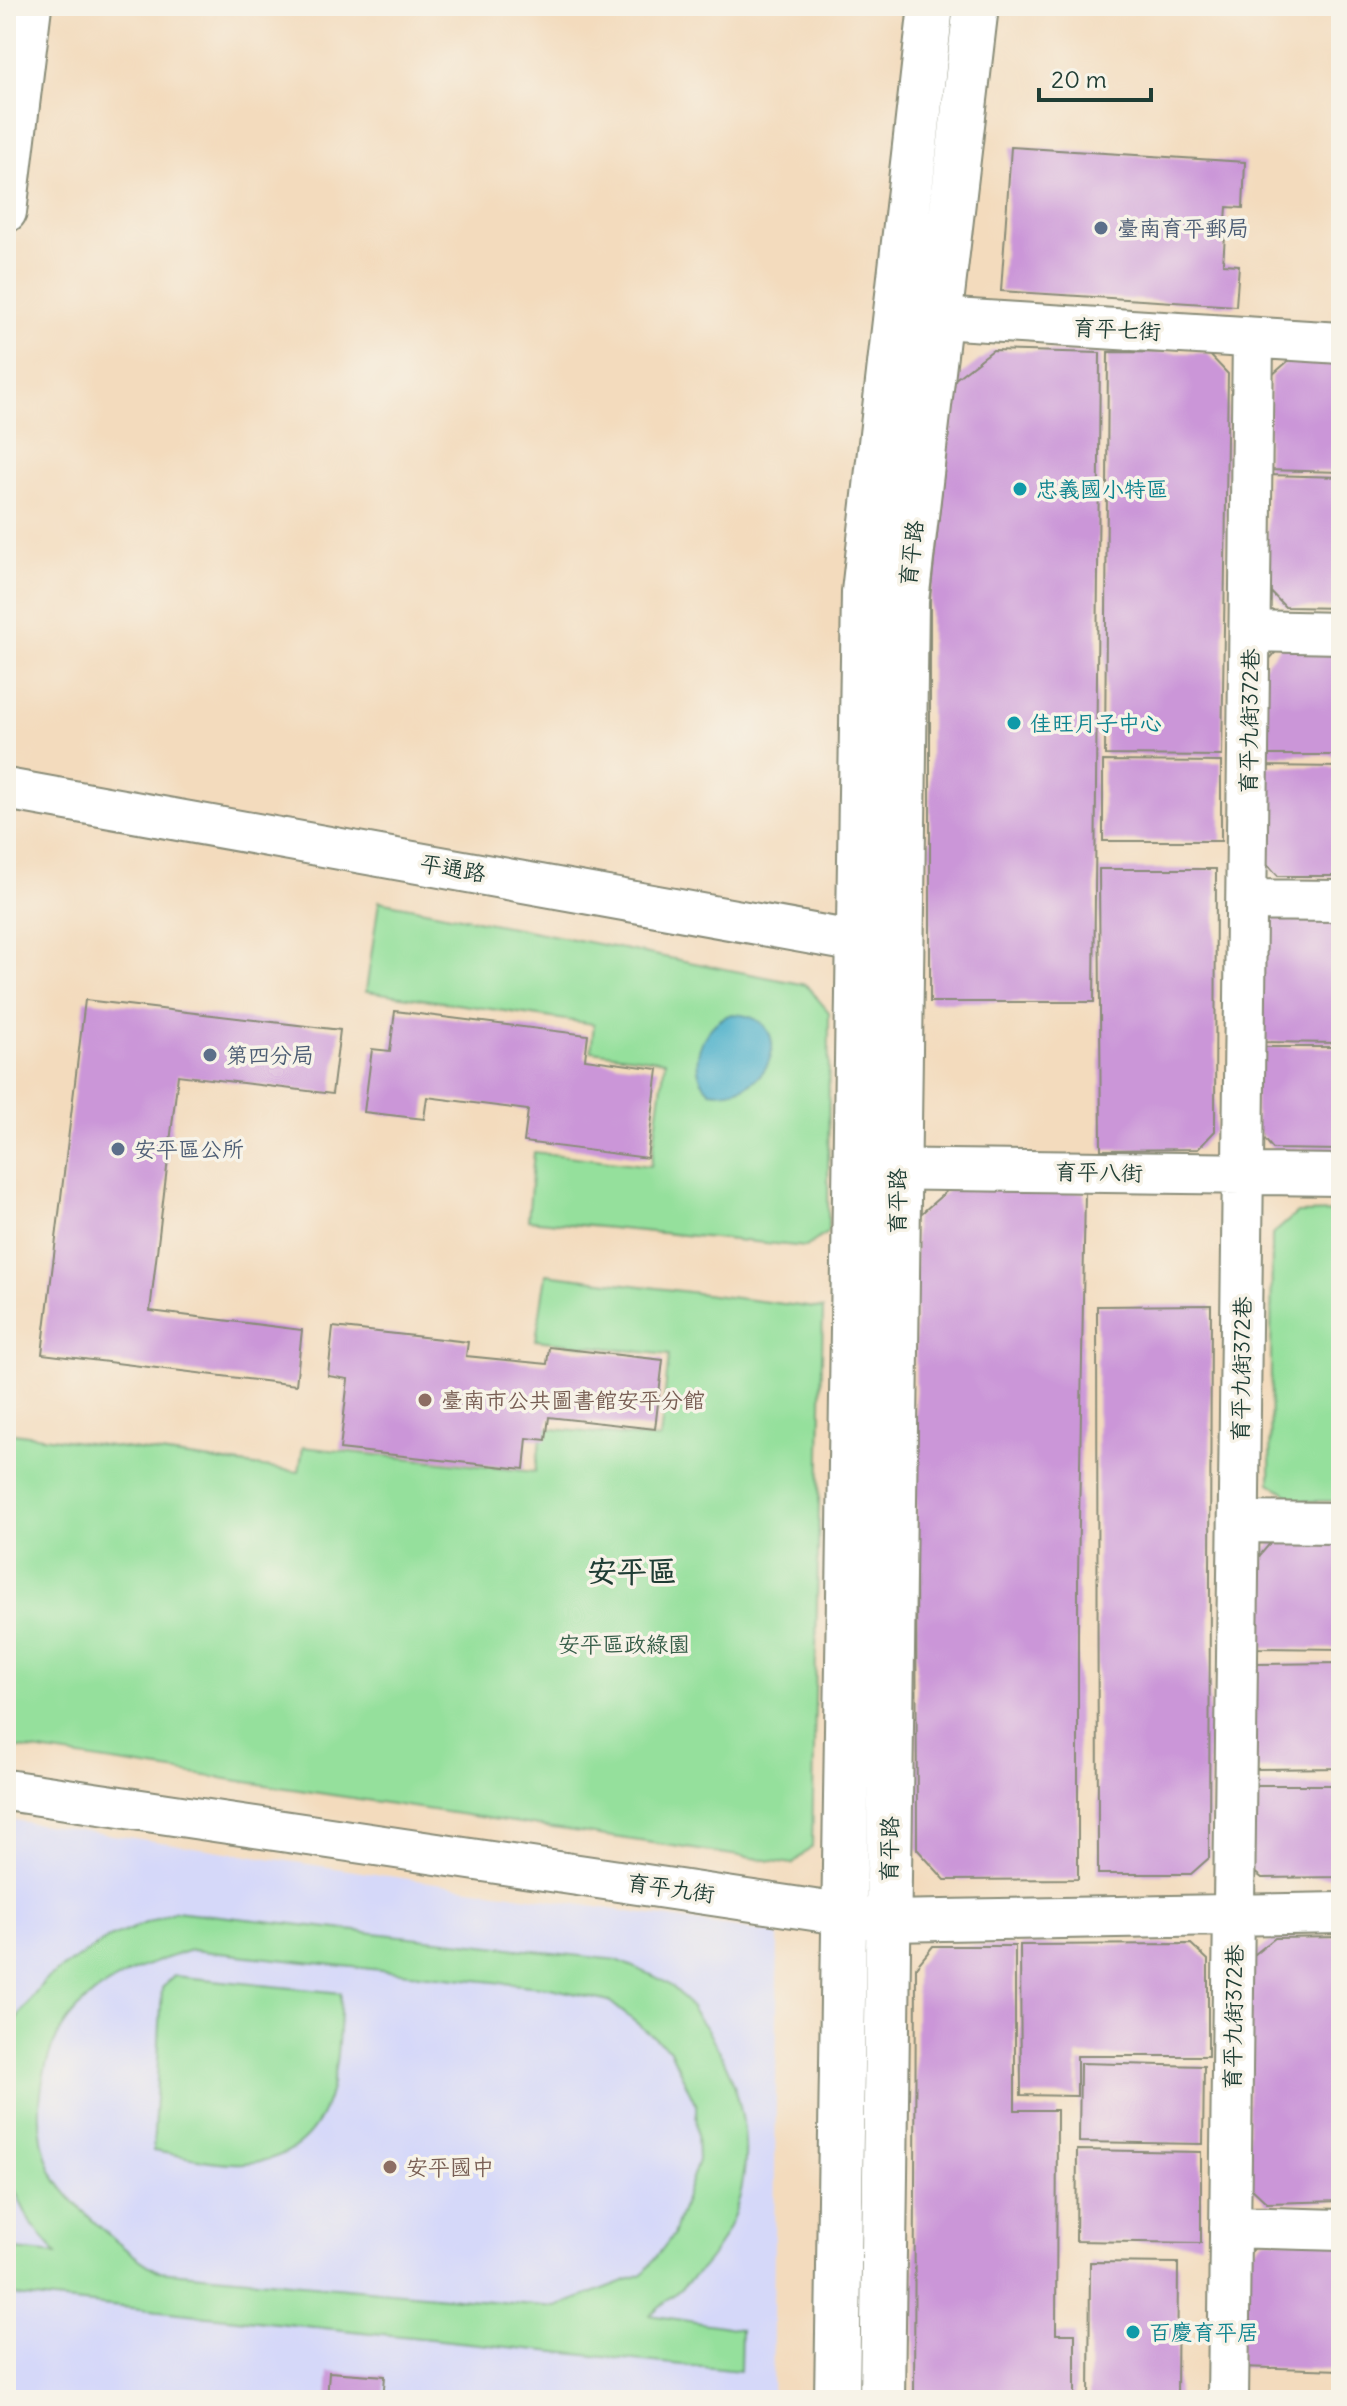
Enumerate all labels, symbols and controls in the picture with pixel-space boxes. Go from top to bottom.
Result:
scale bar [1039,52,1151,102]
text: 20 m [1051,64,1107,94]
place label: 臺南育平郵局 [1117,214,1249,242]
marker: 臺南育平郵局 [1092,219,1110,237]
street label: 育平七街 [1072,313,1162,345]
place label: 忠義國小特區 [1036,475,1168,503]
marker: 忠義國小特區 [1011,480,1029,498]
street label: 育平路 [893,519,929,587]
street label: 育平九街372巷 [1234,648,1264,794]
place label: 佳旺月子中心 [1030,709,1162,737]
marker: 佳旺月子中心 [1005,714,1023,732]
street label: 平通路 [418,848,488,888]
place label: 第四分局 [226,1041,314,1069]
marker: 第四分局 [201,1046,219,1064]
place label: 安平區公所 [134,1135,244,1163]
marker: 安平區公所 [109,1140,127,1158]
street label: 育平八街 [1055,1157,1143,1187]
street label: 育平路 [883,1168,911,1234]
street label: 育平九街372巷 [1226,1296,1256,1442]
place label: 臺南市公共圖書館安平分館 [441,1386,705,1414]
marker: 臺南市公共圖書館安平分館 [416,1391,434,1409]
district label: 安平區 [587,1552,677,1590]
park label: 安平區政綠園 [558,1630,690,1658]
street label: 育平路 [874,1816,904,1882]
street label: 育平九街 [625,1868,717,1908]
street label: 育平九街372巷 [1218,1944,1248,2090]
place label: 安平國中 [406,2153,494,2181]
marker: 安平國中 [381,2158,399,2176]
place label: 百慶育平居 [1149,2318,1259,2346]
marker: 百慶育平居 [1124,2323,1142,2341]

